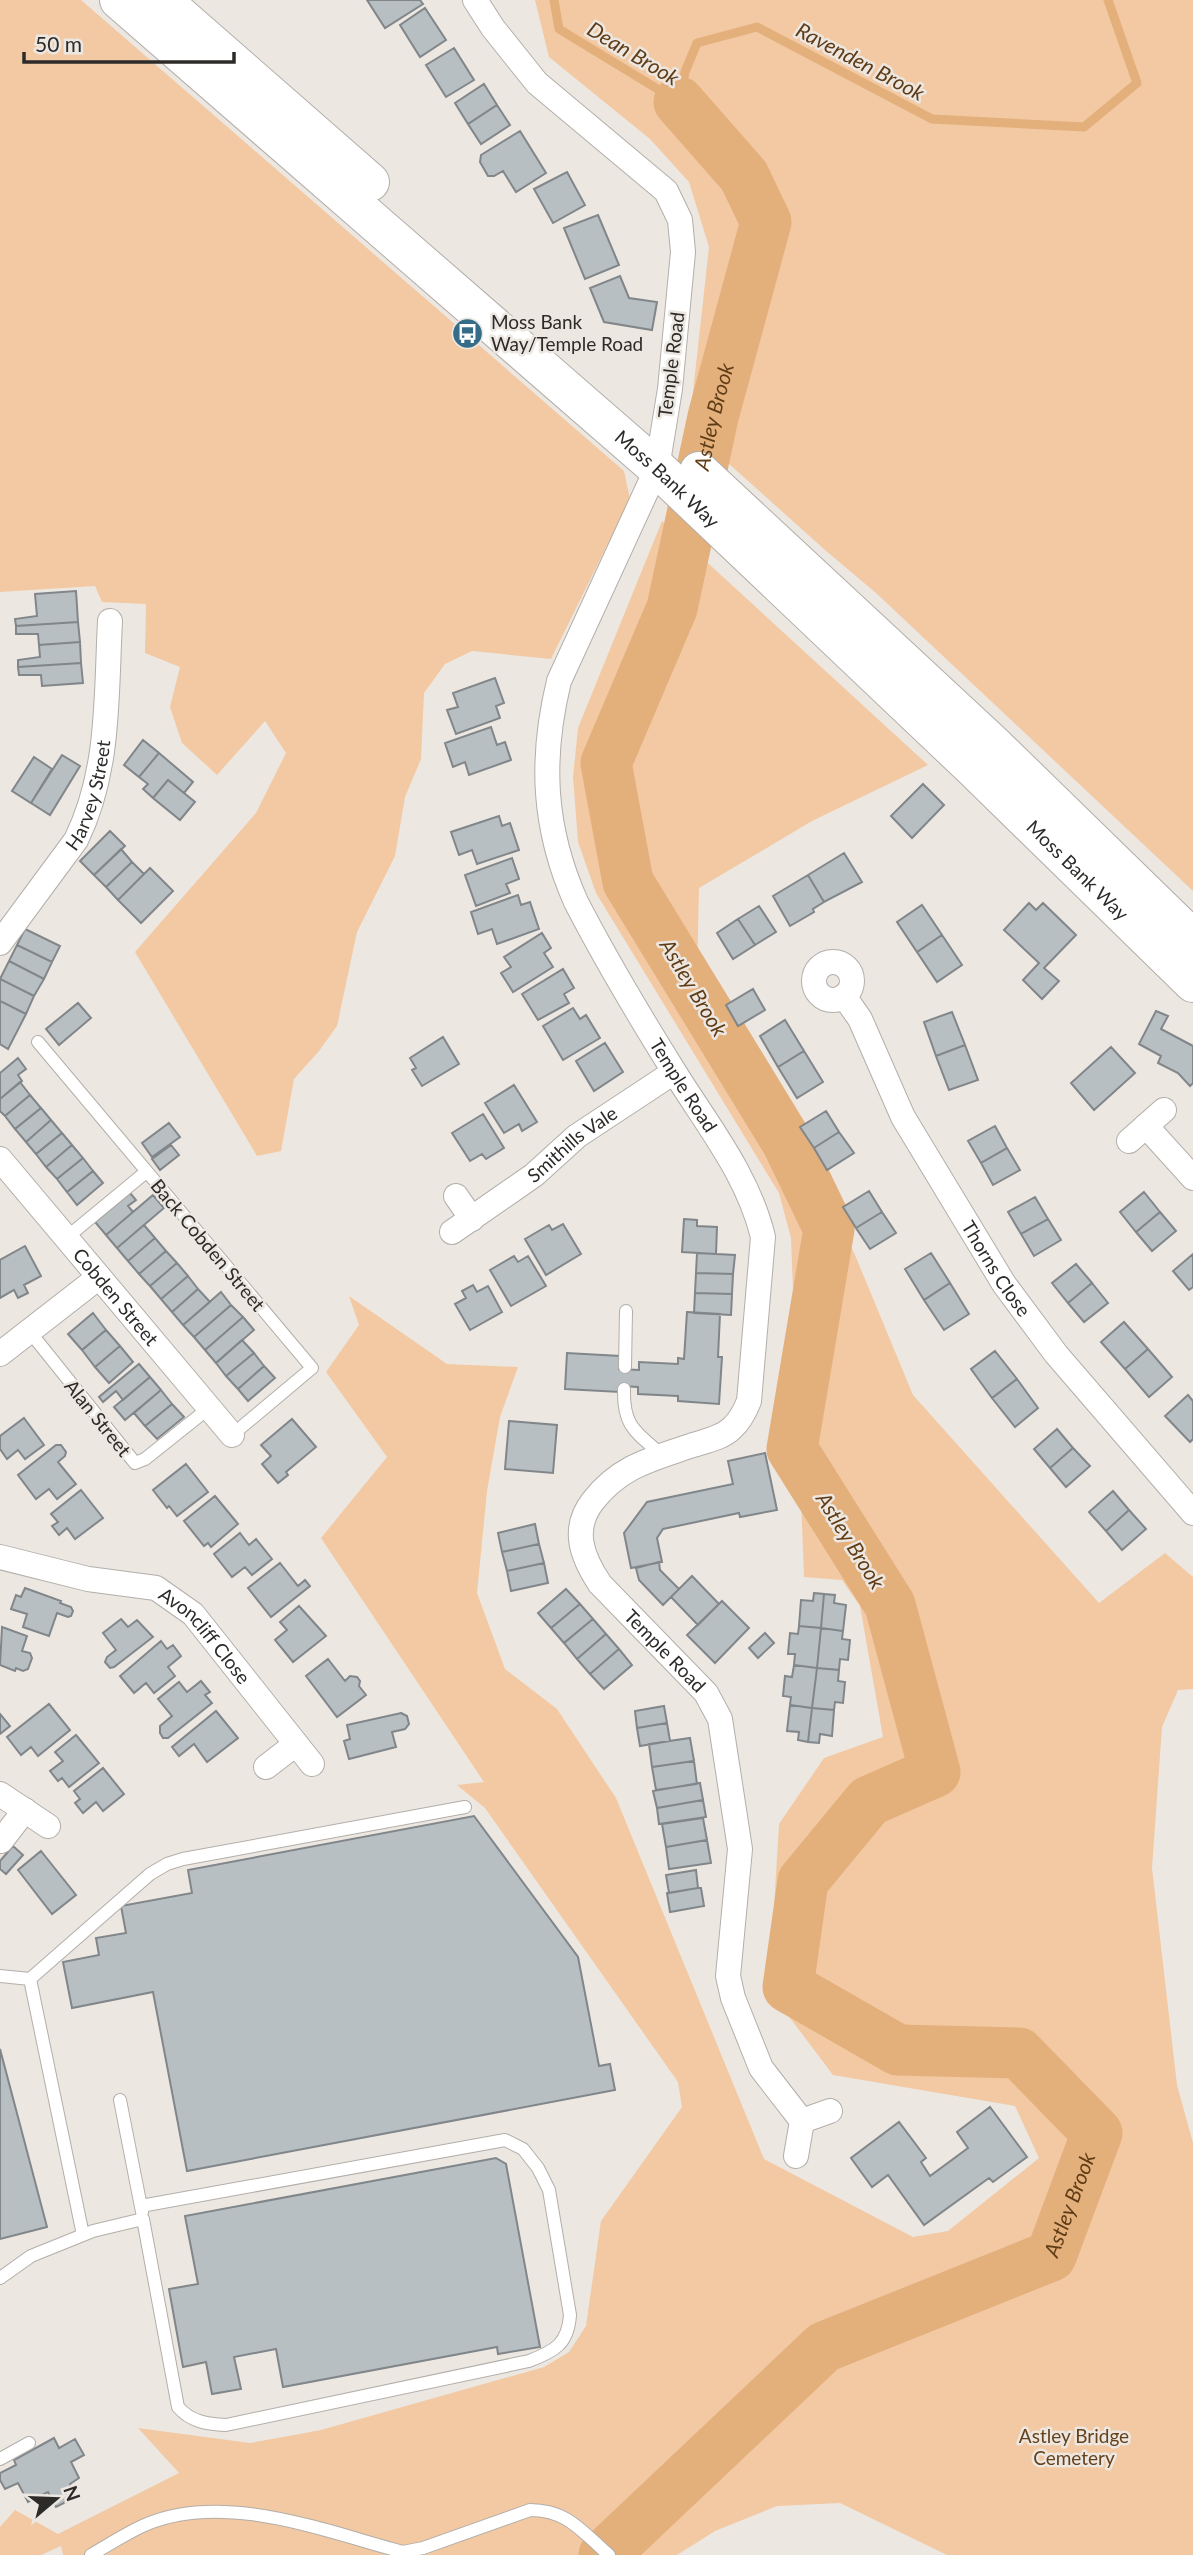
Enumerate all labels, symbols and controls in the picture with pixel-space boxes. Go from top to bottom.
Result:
water label: Dean Brook [583,16,685,90]
water label: Ravenden Brook [792,16,930,105]
scale bar [24,21,234,65]
text: 50 m [35,31,82,56]
place label: Moss Bank Way/Temple Road [491,310,643,355]
street label: Temple Road [653,311,688,419]
bus stop icon: Moss Bank Way/Temple Road [451,316,485,350]
water label: Astley Brook [688,359,738,473]
street label: Moss Bank Way [611,425,725,532]
street label: Harvey Street [60,738,114,855]
street label: Moss Bank Way [1022,815,1134,925]
water label: Astley Brook [655,933,734,1041]
street label: Temple Road [645,1034,722,1136]
street label: Smithills Vale [523,1101,621,1187]
street label: Back Cobden Street [146,1174,270,1316]
street label: Thorns Close [957,1216,1036,1321]
street label: Cobden Street [69,1243,164,1350]
street label: Alan Street [60,1375,136,1461]
water label: Astley Brook [811,1486,891,1594]
street label: Avoncliff Close [155,1582,256,1688]
street label: Temple Road [620,1604,711,1697]
water label: Astley Brook [1038,2148,1100,2261]
park label: Astley Bridge Cemetery [1019,2424,1129,2469]
north arrow [21,2464,91,2534]
text: N [59,2483,86,2504]

